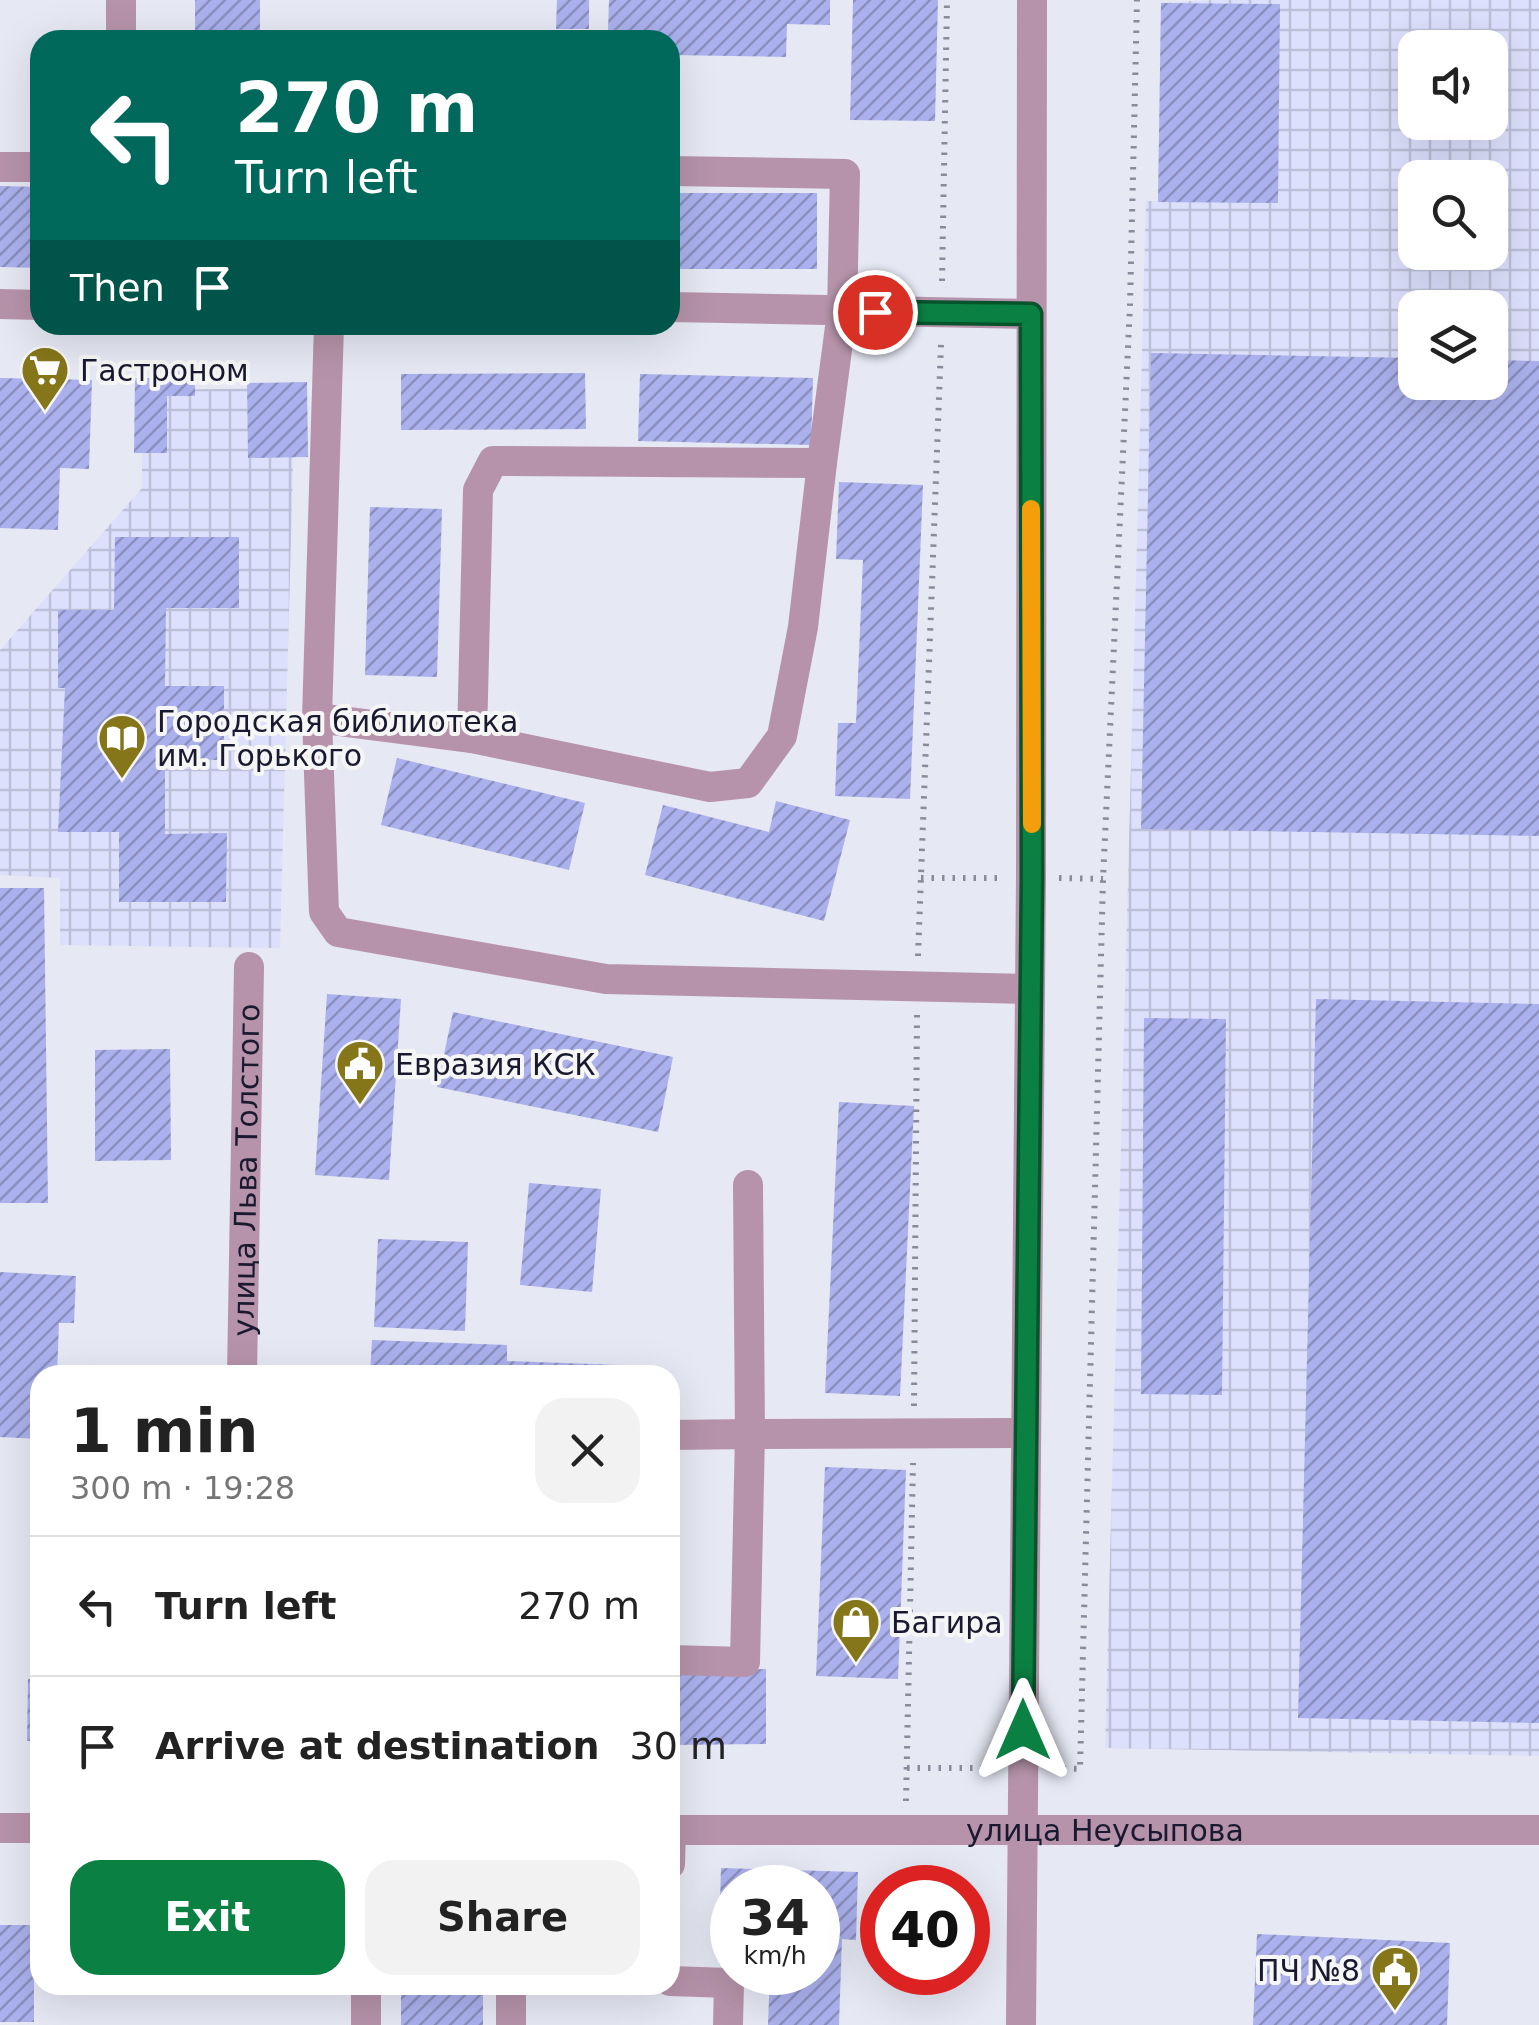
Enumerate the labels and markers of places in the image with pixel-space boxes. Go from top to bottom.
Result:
pin [833,270,918,355]
supermarket icon: Гастроном [19,344,71,412]
place label: Гастроном [80,353,249,388]
place label: Городская библиотека им. Горького [157,704,518,773]
library icon: Городская библиотека им. Горького [96,712,148,780]
public building icon: Евразия КСК [334,1038,386,1106]
place label: Евразия КСК [395,1047,596,1082]
shop icon: Багира [830,1596,882,1664]
place label: Багира [891,1605,1003,1640]
public building icon: ПЧ №8 [1369,1944,1421,2012]
place label: ПЧ №8 [1257,1953,1360,1988]

